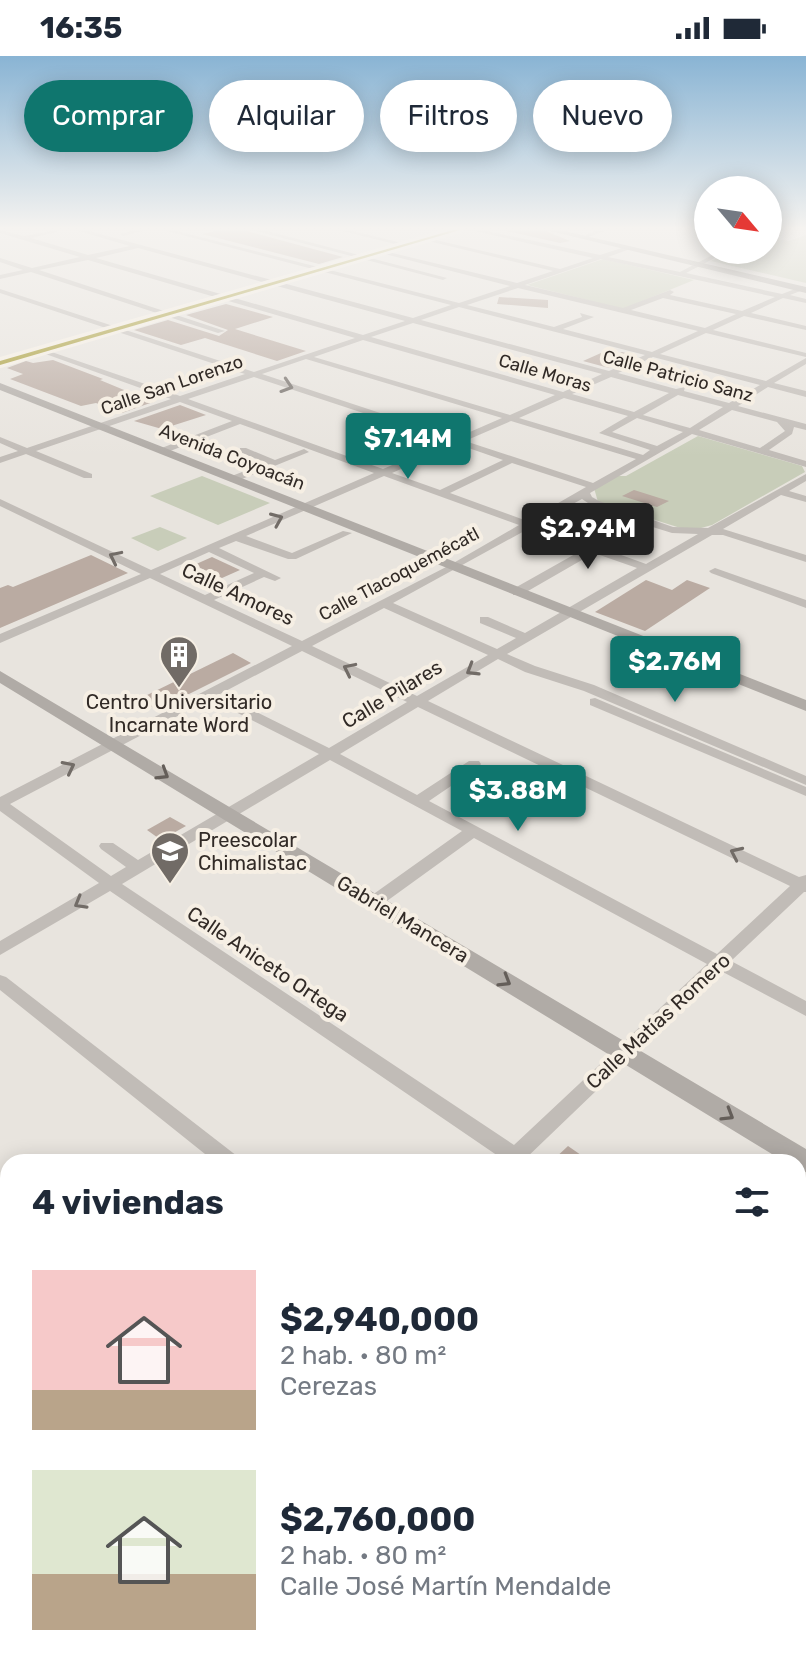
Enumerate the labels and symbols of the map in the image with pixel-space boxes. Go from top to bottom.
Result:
north arrow [694,176,782,264]
street label: Calle Patricio Sanz [600,345,756,407]
street label: Calle Moras [496,349,594,397]
street label: Calle San Lorenzo [98,350,246,420]
one-way arrow [279,377,293,393]
pin: $7.14M [343,413,473,481]
street label: Avenida Coyoacán [156,419,308,495]
pin: $2.94M [523,503,653,571]
one-way arrow [269,513,283,529]
street label: Calle Tlacoquemécatl [315,522,483,626]
one-way arrow [108,551,123,567]
street label: Calle Amores [178,558,298,630]
building icon: Centro Universitario Incarnate Word [158,634,200,689]
pin: $2.76M [610,636,740,704]
street label: Calle Pilares [338,655,446,733]
one-way arrow [466,660,481,676]
one-way arrow [343,664,358,679]
place label: Centro Universitario Incarnate Word [86,690,272,737]
one-way arrow [61,761,76,777]
one-way arrow [154,764,169,780]
pin: $3.88M [453,765,583,833]
place label: Preescolar Chimalistac [198,828,307,875]
school or university icon: Preescolar Chimalistac [149,830,191,885]
one-way arrow [729,847,744,863]
street label: Gabriel Mancera [333,870,473,968]
one-way arrow [74,893,88,909]
street label: Calle Aniceto Ortega [183,901,353,1027]
street label: Calle Matías Romero [581,948,735,1094]
one-way arrow [496,971,511,987]
one-way arrow [719,1105,734,1121]

